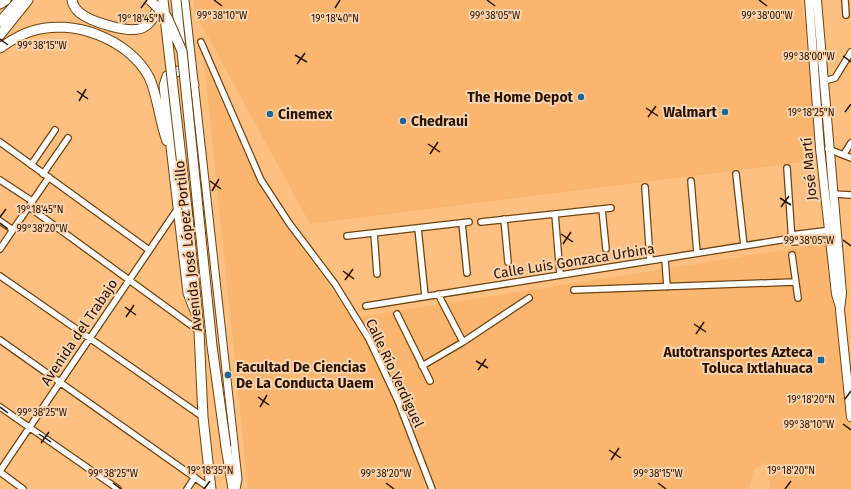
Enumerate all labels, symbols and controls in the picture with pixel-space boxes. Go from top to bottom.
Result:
text: 99°38'10"W [197,10,248,22]
text: 99°38'05"W [470,10,521,22]
text: 99°38'00"W [741,10,793,22]
text: 19°18'45"N [117,13,165,25]
text: 19°18'40"N [311,13,359,25]
text: 99°38'15"W [17,40,68,52]
text: 99°38'00"W [783,51,835,63]
place label: The Home Depot [467,89,574,106]
marker: The Home Depot [576,92,586,102]
place label: Walmart [663,104,718,121]
place label: Cinemex [278,106,333,123]
marker: Walmart [720,107,730,117]
text: 19°18'25"N [787,107,835,119]
marker: Cinemex [265,109,275,119]
place label: Chedraui [411,113,468,130]
marker: Chedraui [398,116,408,126]
street label: José Martí [798,137,821,201]
street label: Avenida José López Portillo [171,160,206,332]
text: 19°18'45"N [16,204,64,216]
text: 99°38'20"W [17,223,68,235]
text: 99°38'05"W [784,235,835,247]
street label: Calle Luis Gonzaca Urbina [492,240,656,283]
street label: Avenida del Trabajo [37,276,121,389]
street label: Calle Río Verdiguel [362,316,427,430]
place label: Autotransportes Azteca Toluca Ixtlahuaca [662,344,813,377]
marker: Autotransportes Azteca Toluca Ixtlahuaca [816,355,826,365]
place label: Facultad De Ciencias De La Conducta Uaem [236,359,374,392]
marker: Facultad De Ciencias De La Conducta Uaem [223,370,233,380]
text: 19°18'20"N [787,394,835,406]
text: 99°38'25"W [17,407,68,419]
text: 99°38'10"W [784,419,835,431]
text: 19°18'35"N [186,465,234,477]
text: 19°18'20"N [767,465,815,477]
text: 99°38'25"W [88,468,139,480]
text: 99°38'20"W [361,468,412,480]
text: 99°38'15"W [633,468,684,480]

